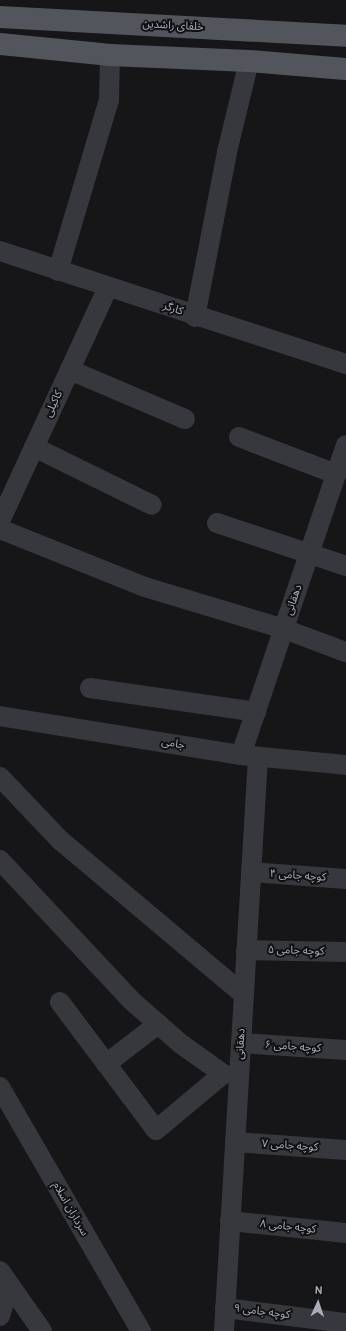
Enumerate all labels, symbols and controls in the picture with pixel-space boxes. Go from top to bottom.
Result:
street label: خلفای راشدین [142,18,204,34]
street label: کارگر [161,299,185,319]
street label: کاکیلی [42,389,66,419]
street label: دهقانی [283,583,305,617]
street label: جامی [160,736,186,752]
street label: کوچه جامی ۴ [269,867,327,885]
street label: کوچه جامی ۵ [268,943,324,959]
street label: دهقانی [234,1028,248,1060]
street label: کوچه جامی ۶ [264,1038,322,1056]
street label: کوچه جامی ۷ [261,1137,319,1155]
street label: سرداران اسلام [49,1180,91,1238]
street label: کوچه جامی ۸ [259,1217,317,1237]
north arrow [298,1283,338,1323]
text: N [314,1284,323,1298]
street label: کوچه جامی ۹ [233,1302,291,1322]

